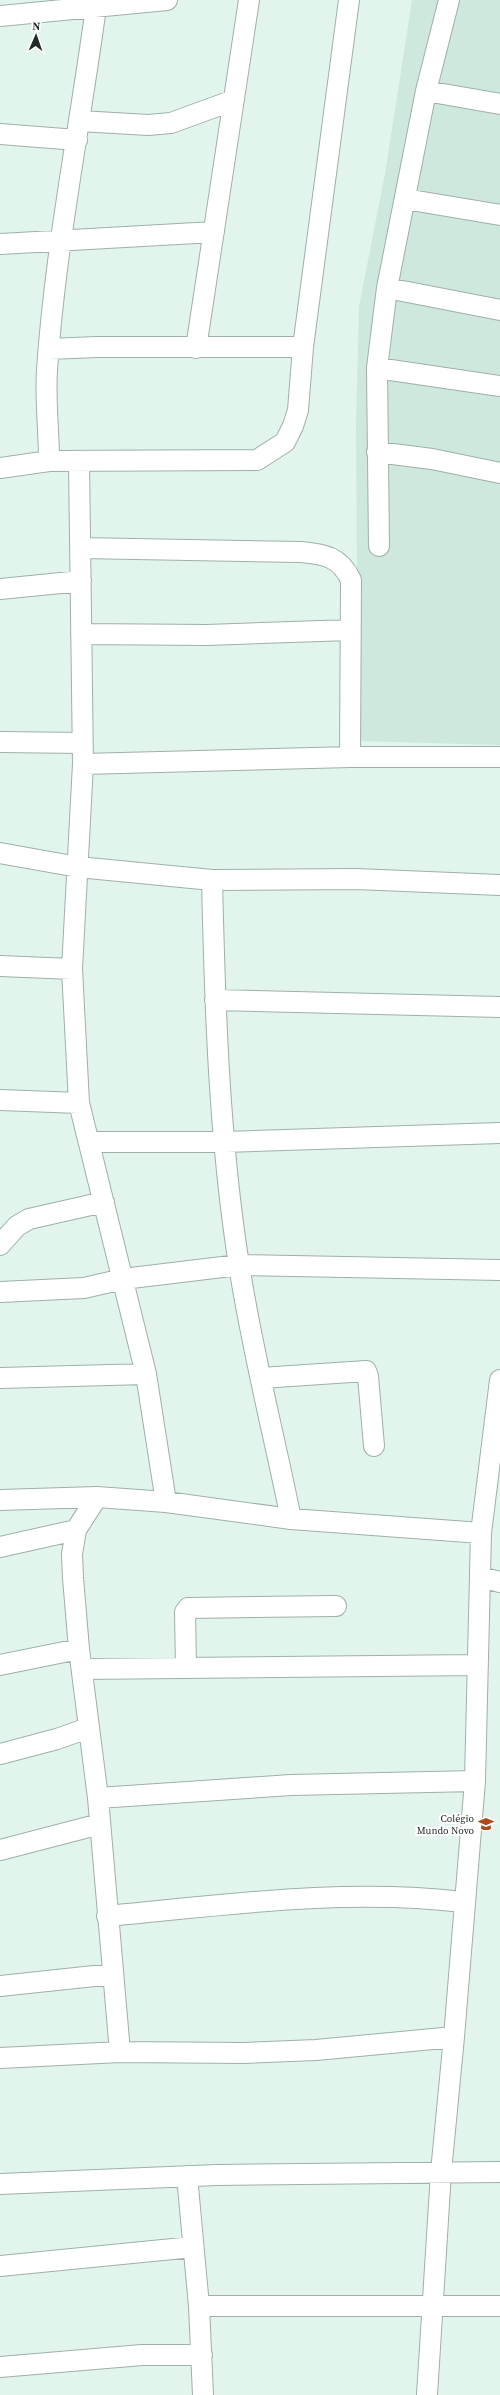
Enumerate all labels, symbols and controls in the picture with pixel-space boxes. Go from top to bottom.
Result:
north arrow [16,16,56,56]
text: N [32,19,41,34]
place label: Colégio Mundo Novo [417,1812,475,1837]
school or university icon: Colégio Mundo Novo [477,1815,495,1833]

